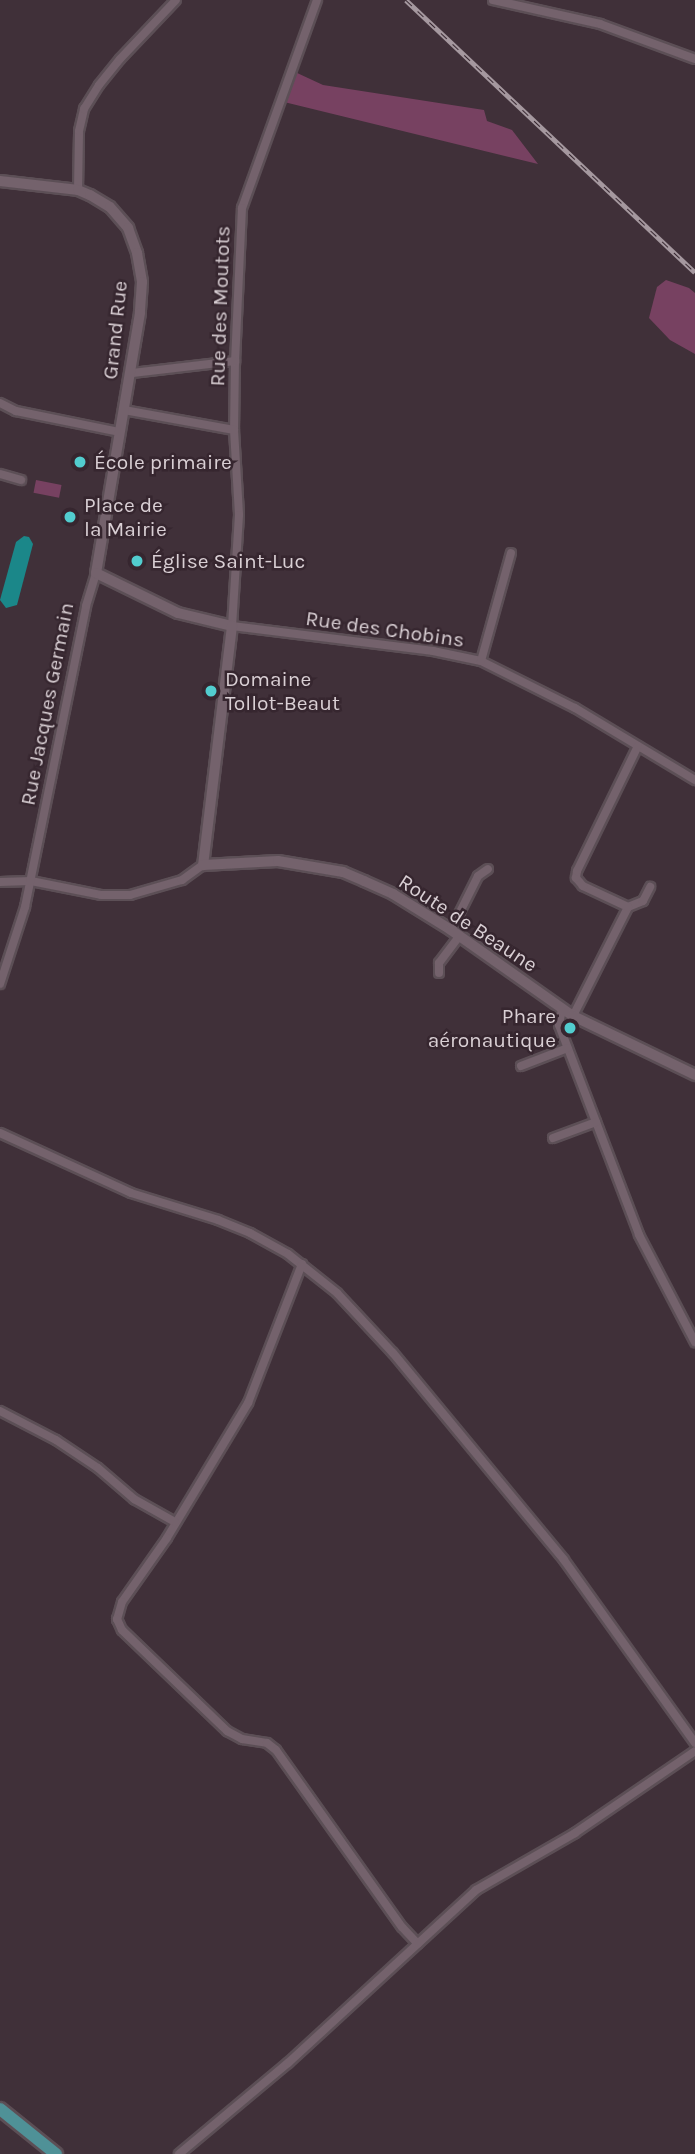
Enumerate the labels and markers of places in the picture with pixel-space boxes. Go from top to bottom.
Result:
place label: École primaire [94,449,232,475]
marker: École primaire [72,454,88,470]
place label: Place de la Mairie [84,492,167,542]
marker: Place de la Mairie [62,509,78,525]
place label: Église Saint-Luc [151,548,305,574]
marker: Église Saint-Luc [129,553,145,569]
place label: Domaine Tollot-Beaut [225,666,340,716]
marker: Domaine Tollot-Beaut [203,683,219,699]
place label: Phare aéronautique [428,1003,556,1053]
marker: Phare aéronautique [562,1020,578,1036]

